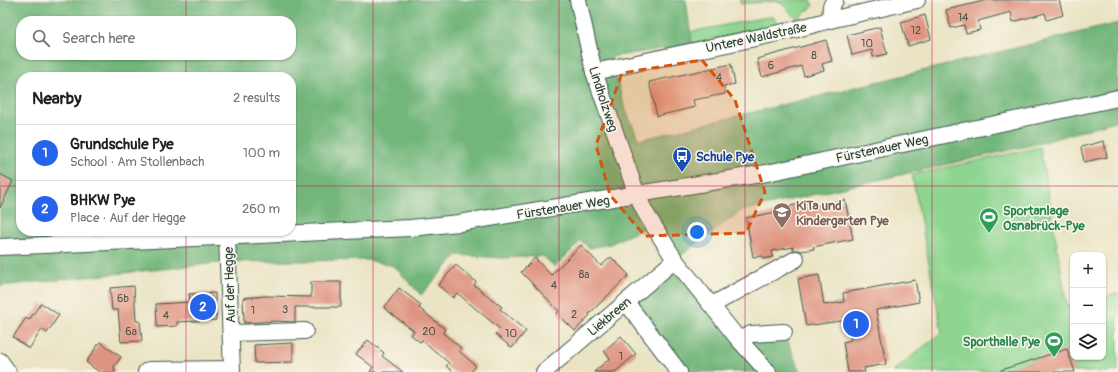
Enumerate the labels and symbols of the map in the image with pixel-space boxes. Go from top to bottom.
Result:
house number: 14 [958,11,969,24]
street label: Untere Waldstraße [704,19,809,57]
house number: 12 [911,24,921,37]
house number: 10 [861,37,873,50]
house number: 8 [811,49,817,62]
house number: 6 [768,59,774,72]
street label: Lindholzweg [585,65,621,135]
house number: 4 [716,71,723,84]
street label: Fürstenauer Weg [835,131,930,167]
bus stop icon: Schule Pye [671,145,693,173]
place label: Schule Pye [696,149,755,165]
street label: Fürstenauer Weg [515,193,611,223]
place label: KiTa und Kindergarten Pye [796,198,889,229]
school or university icon: KiTa und Kindergarten Pye [771,201,793,229]
place label: Sportanlage Osnabrück-Pye [1003,203,1085,234]
sports icon: Sportanlage Osnabrück-Pye [978,206,1000,234]
your location [687,222,707,242]
street label: Auf der Hegge [221,246,239,323]
house number: 8a [579,268,589,281]
house number: 4 [551,279,558,292]
house number: 6b [117,292,129,305]
pin: 2 [190,292,216,322]
street label: Liekbreen [585,294,635,340]
house number: 3 [282,303,288,316]
house number: 1 [251,304,255,317]
house number: 2 [571,308,577,321]
house number: 4 [163,309,170,322]
pin: 1 [843,309,869,339]
house number: 6a [125,325,137,338]
house number: 20 [422,325,436,338]
house number: 10 [505,327,517,340]
sports icon: Sporthalle Pye [1043,330,1065,358]
place label: Sporthalle Pye [963,334,1041,350]
house number: 1 [619,350,623,363]

